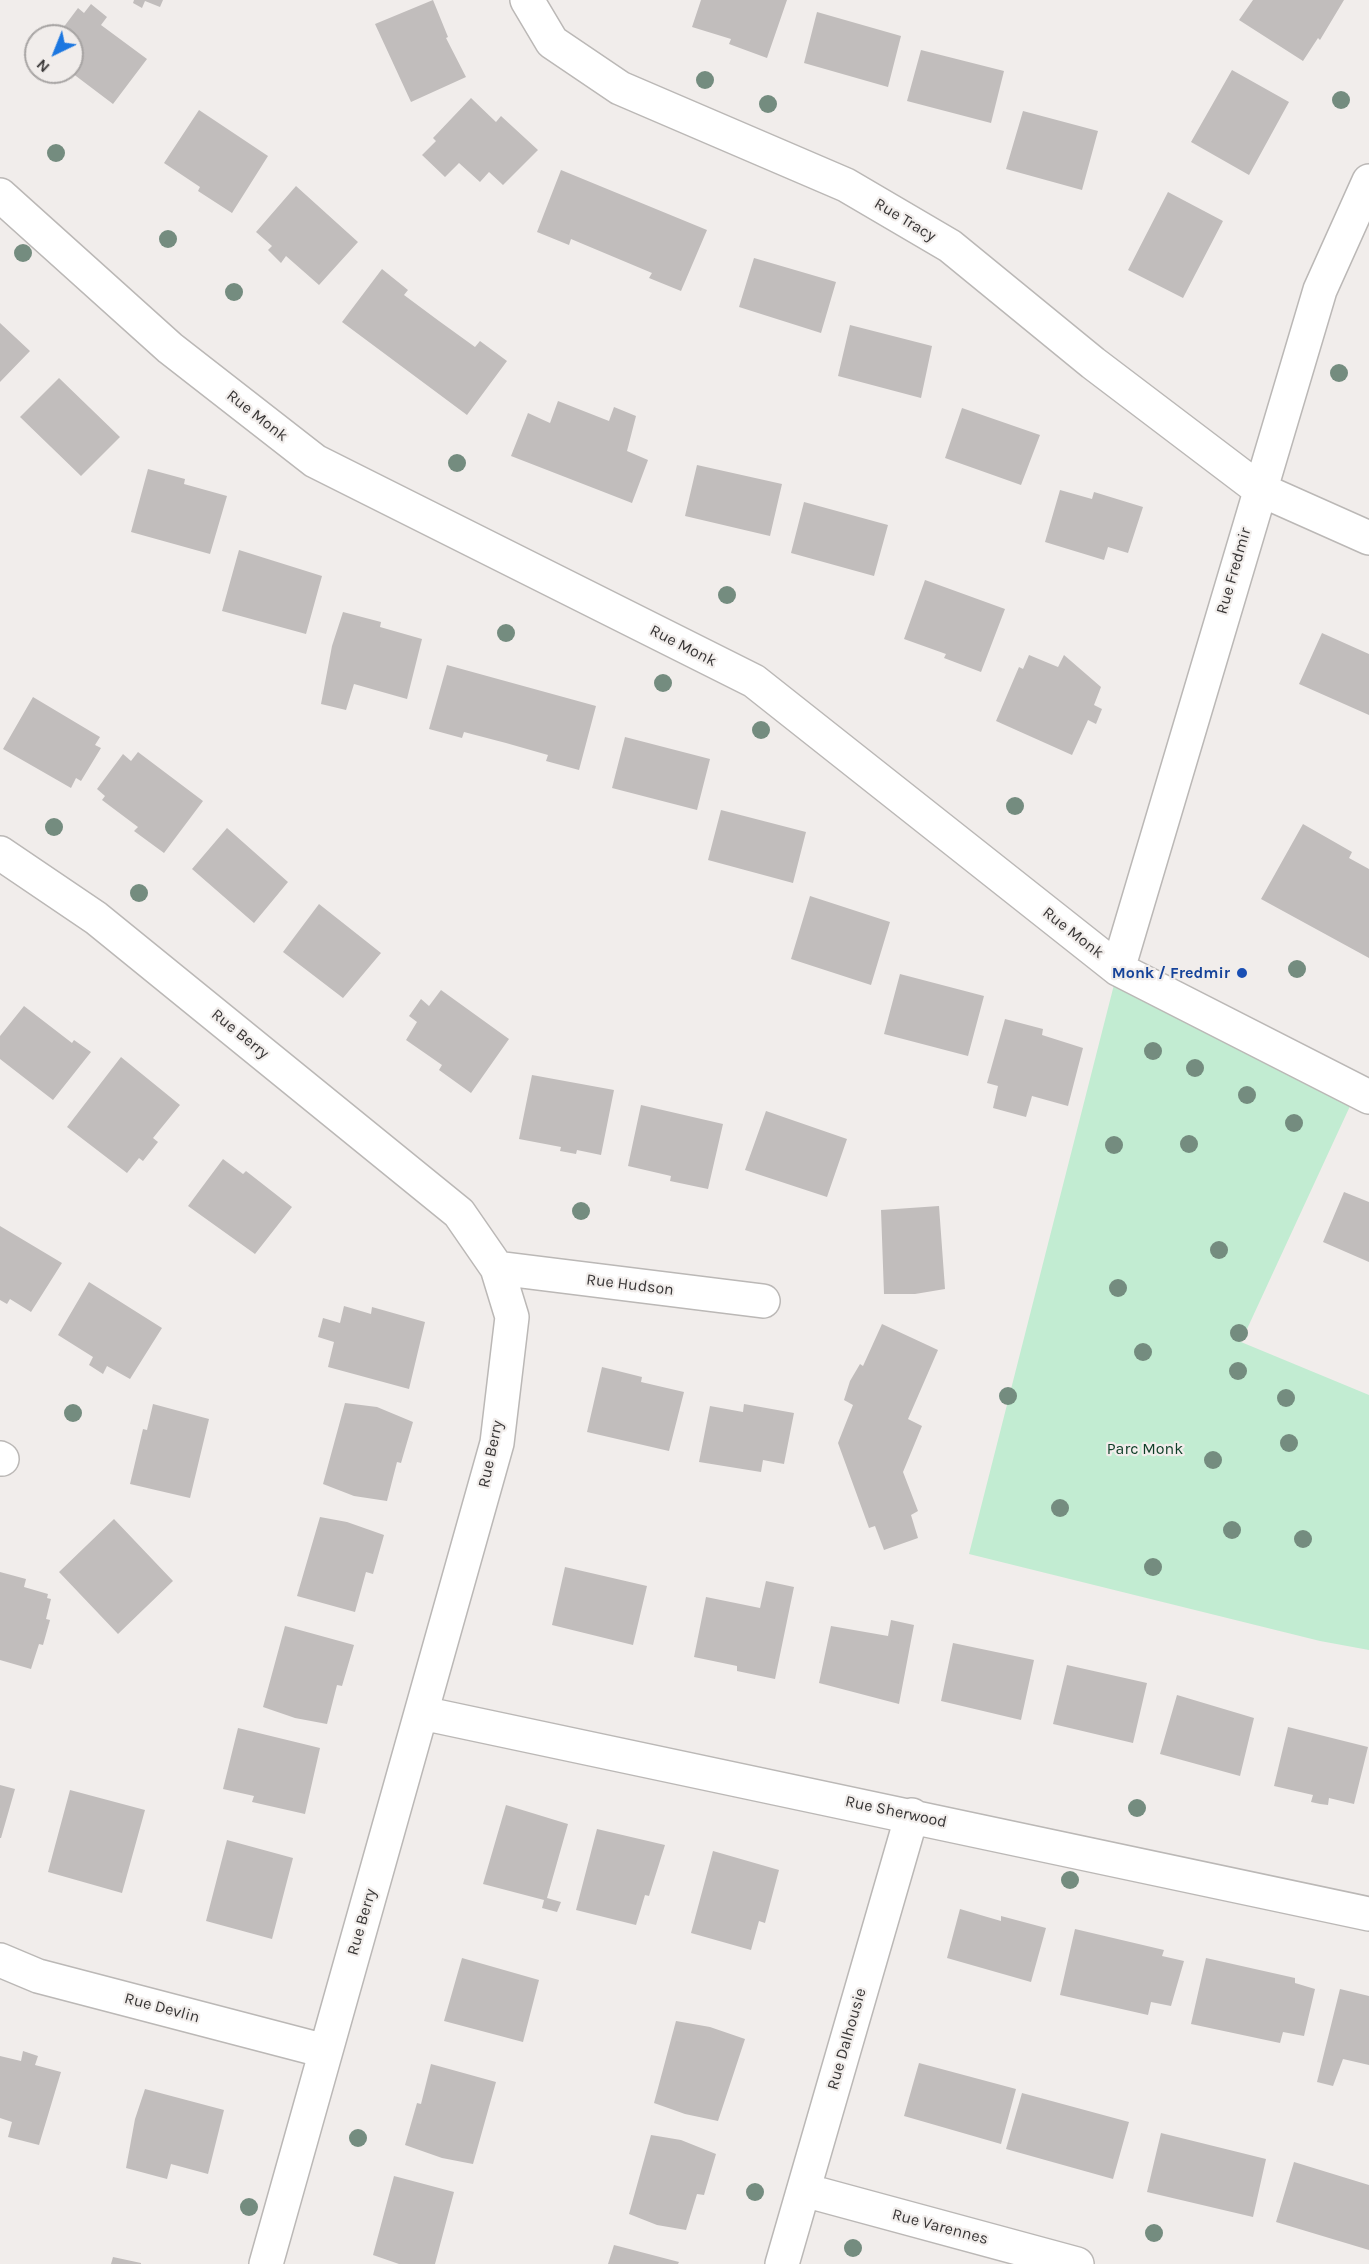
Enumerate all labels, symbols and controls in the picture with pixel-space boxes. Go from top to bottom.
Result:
north arrow [24,24,84,84]
text: N [32,55,53,77]
street label: Rue Tracy [871,194,939,246]
street label: Rue Monk [223,386,291,446]
street label: Rue Fredmir [1213,526,1255,616]
street label: Rue Monk [646,621,720,671]
street label: Rue Monk [1039,903,1107,963]
place label: Monk / Fredmir [1112,963,1230,983]
marker: Monk / Fredmir [1235,966,1249,980]
street label: Rue Berry [207,1005,273,1063]
street label: Rue Hudson [585,1270,675,1300]
street label: Rue Berry [474,1418,508,1490]
park label: Parc Monk [1107,1439,1183,1459]
street label: Rue Sherwood [843,1792,949,1832]
street label: Rue Berry [343,1886,381,1958]
street label: Rue Dalhousie [823,1986,871,2092]
street label: Rue Devlin [122,1989,202,2027]
street label: Rue Varennes [890,2205,990,2249]

